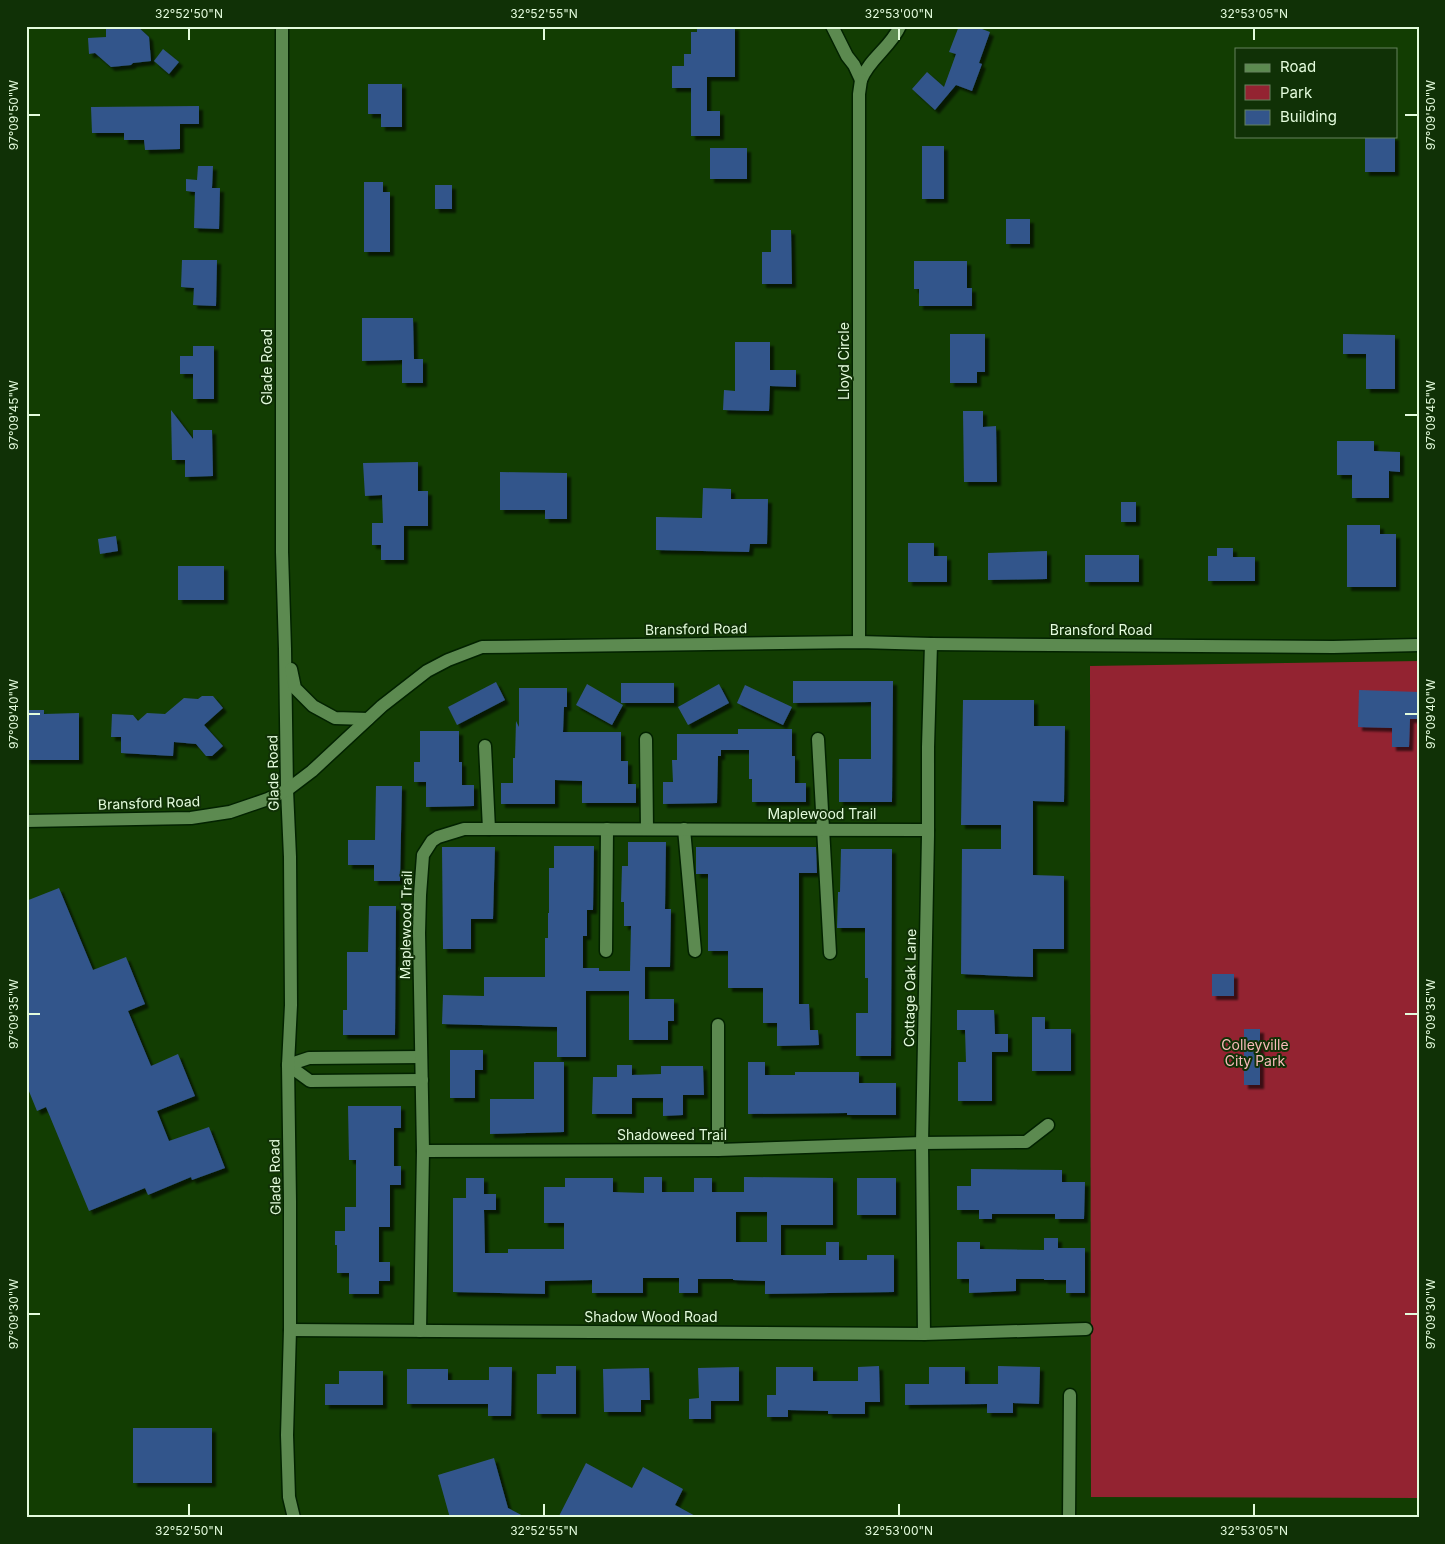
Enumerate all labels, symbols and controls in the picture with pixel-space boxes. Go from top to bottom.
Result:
text: 32°52'50"N [155,6,223,21]
text: 32°52'55"N [510,6,578,21]
text: 32°53'00"N [865,6,933,21]
text: 32°53'05"N [1220,6,1288,21]
legend [1235,48,1398,138]
text: Road [1280,57,1316,76]
text: 97°09'50"W [6,80,21,150]
text: 97°09'50"W [1423,80,1438,150]
text: Park [1280,83,1313,102]
text: Building [1280,107,1337,126]
street label: Lloyd Circle [835,322,852,400]
street label: Glade Road [258,329,275,405]
text: 97°09'45"W [6,380,21,450]
text: 97°09'45"W [1423,380,1438,450]
street label: Bransford Road [645,619,747,638]
street label: Bransford Road [1050,621,1152,638]
text: 97°09'40"W [6,679,21,749]
text: 97°09'40"W [1423,679,1438,749]
street label: Glade Road [263,735,282,811]
street label: Bransford Road [97,792,200,813]
street label: Maplewood Trail [767,805,877,822]
street label: Maplewood Trail [396,870,415,980]
street label: Cottage Oak Lane [900,929,919,1047]
text: 97°09'35"W [6,979,21,1049]
text: 97°09'35"W [1423,979,1438,1049]
park label: Colleyville City Park [1221,1036,1289,1069]
street label: Shadoweed Trail [617,1126,727,1143]
street label: Glade Road [265,1139,284,1215]
text: 97°09'30"W [6,1279,21,1349]
text: 97°09'30"W [1423,1279,1438,1349]
street label: Shadow Wood Road [584,1308,718,1325]
text: 32°52'50"N [155,1523,223,1538]
text: 32°52'55"N [510,1523,578,1538]
text: 32°53'00"N [865,1523,933,1538]
text: 32°53'05"N [1220,1523,1288,1538]

